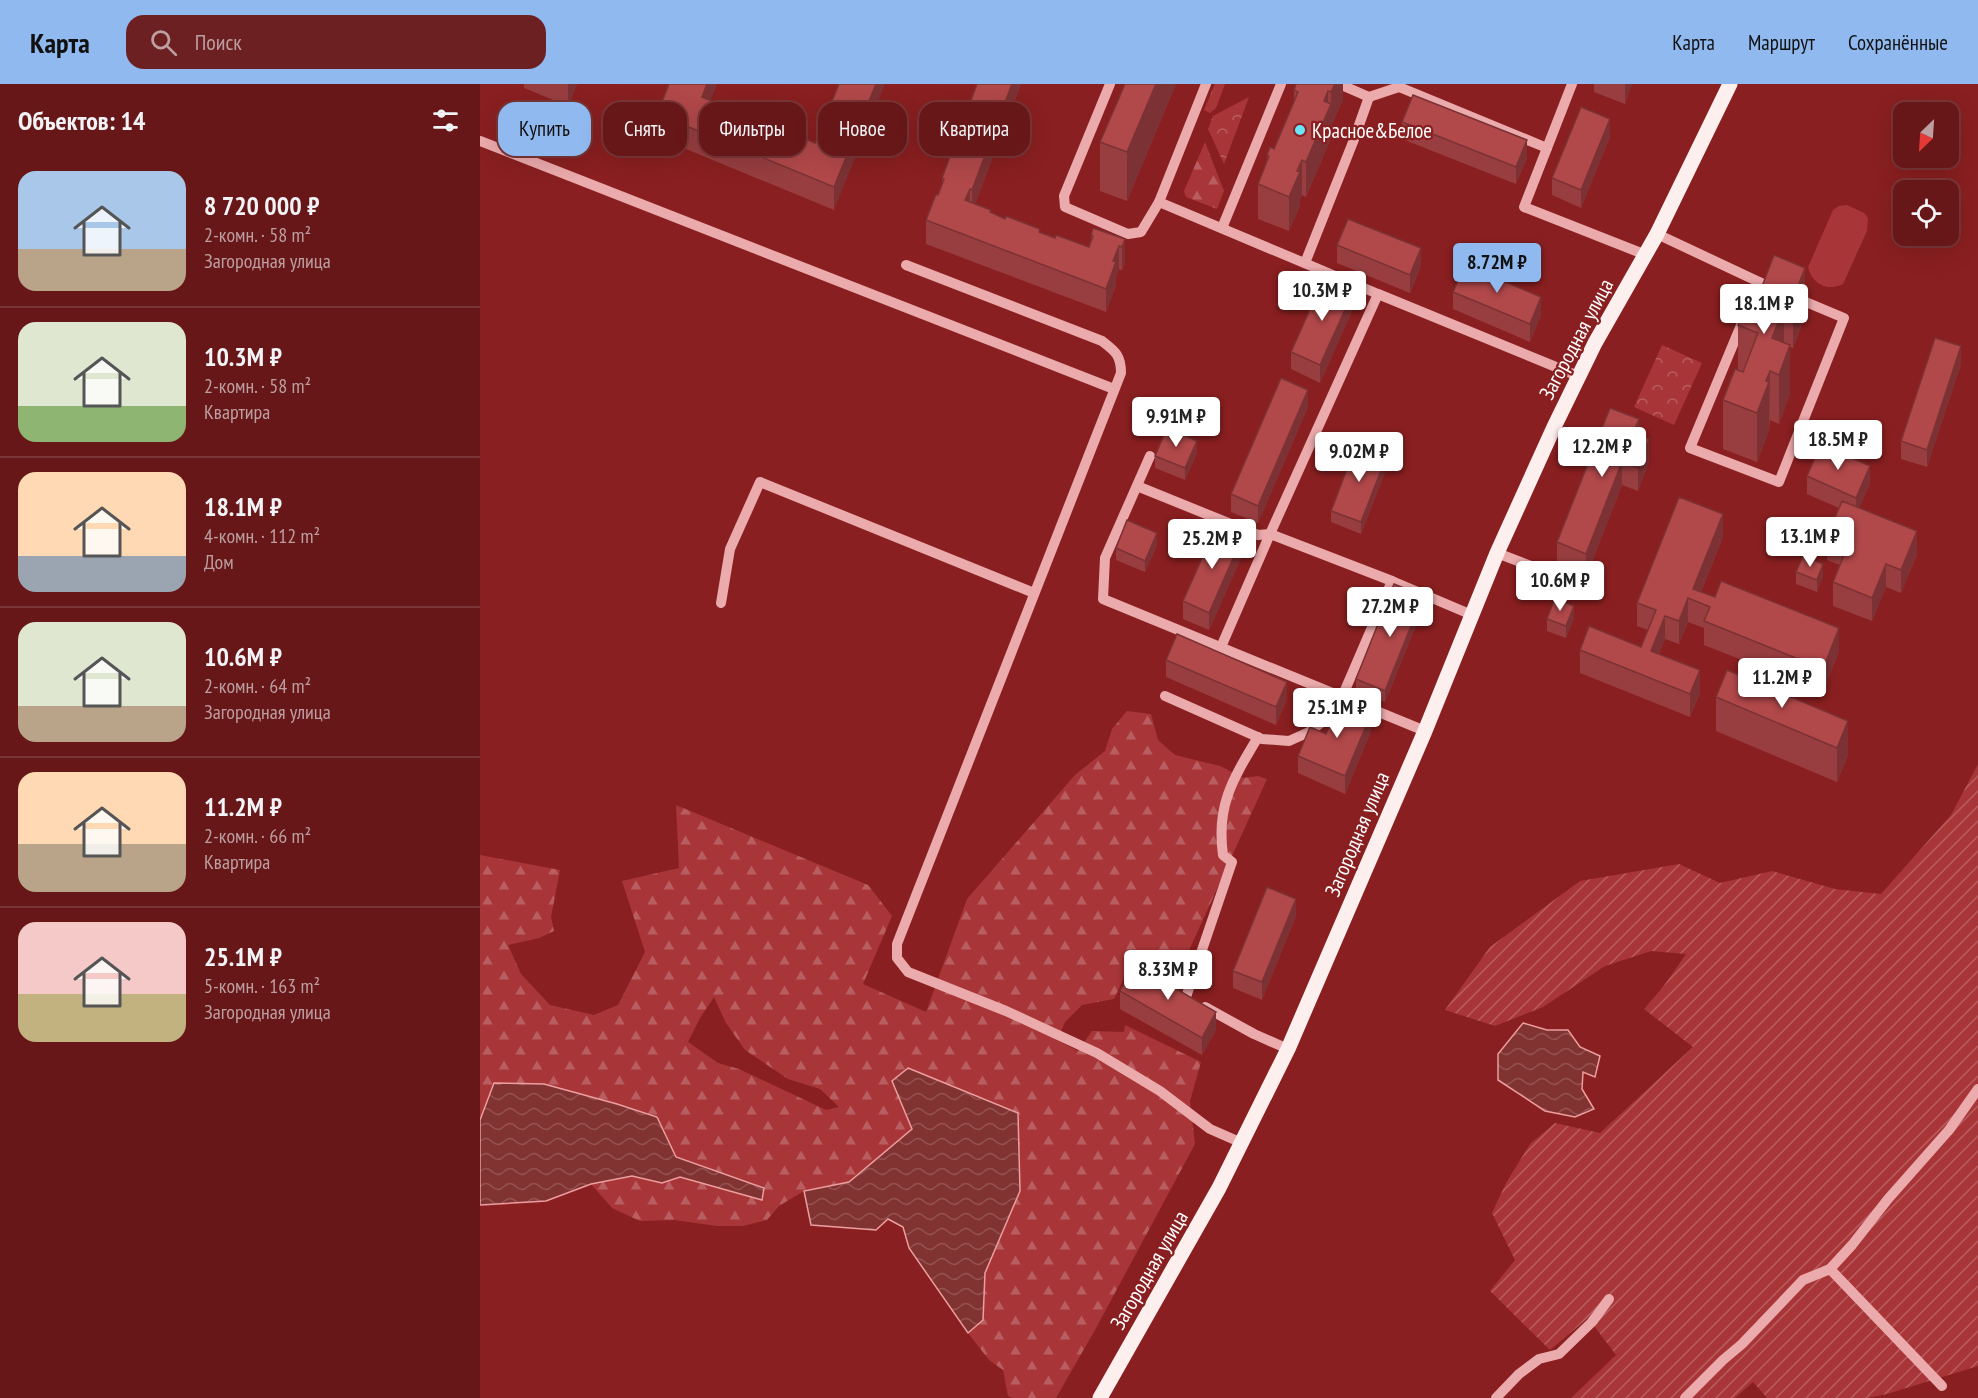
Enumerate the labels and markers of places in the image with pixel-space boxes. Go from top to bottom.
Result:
place label: Красное&Белое [1312,117,1432,144]
marker: Красное&Белое [1293,123,1307,137]
pin: 8.72M ₽ [1442,243,1552,294]
pin: 10.3M ₽ [1267,271,1377,322]
pin: 18.1M ₽ [1709,284,1819,335]
pin: 9.91M ₽ [1121,397,1231,448]
pin: 18.5M ₽ [1783,420,1893,471]
pin: 12.2M ₽ [1547,427,1657,478]
pin: 9.02M ₽ [1304,432,1414,483]
pin: 13.1M ₽ [1755,517,1865,568]
pin: 25.2M ₽ [1157,519,1267,570]
pin: 10.6M ₽ [1505,561,1615,612]
pin: 27.2M ₽ [1335,587,1445,638]
pin: 11.2M ₽ [1727,658,1837,709]
pin: 25.1M ₽ [1282,688,1392,739]
pin: 8.33M ₽ [1113,950,1223,1001]

